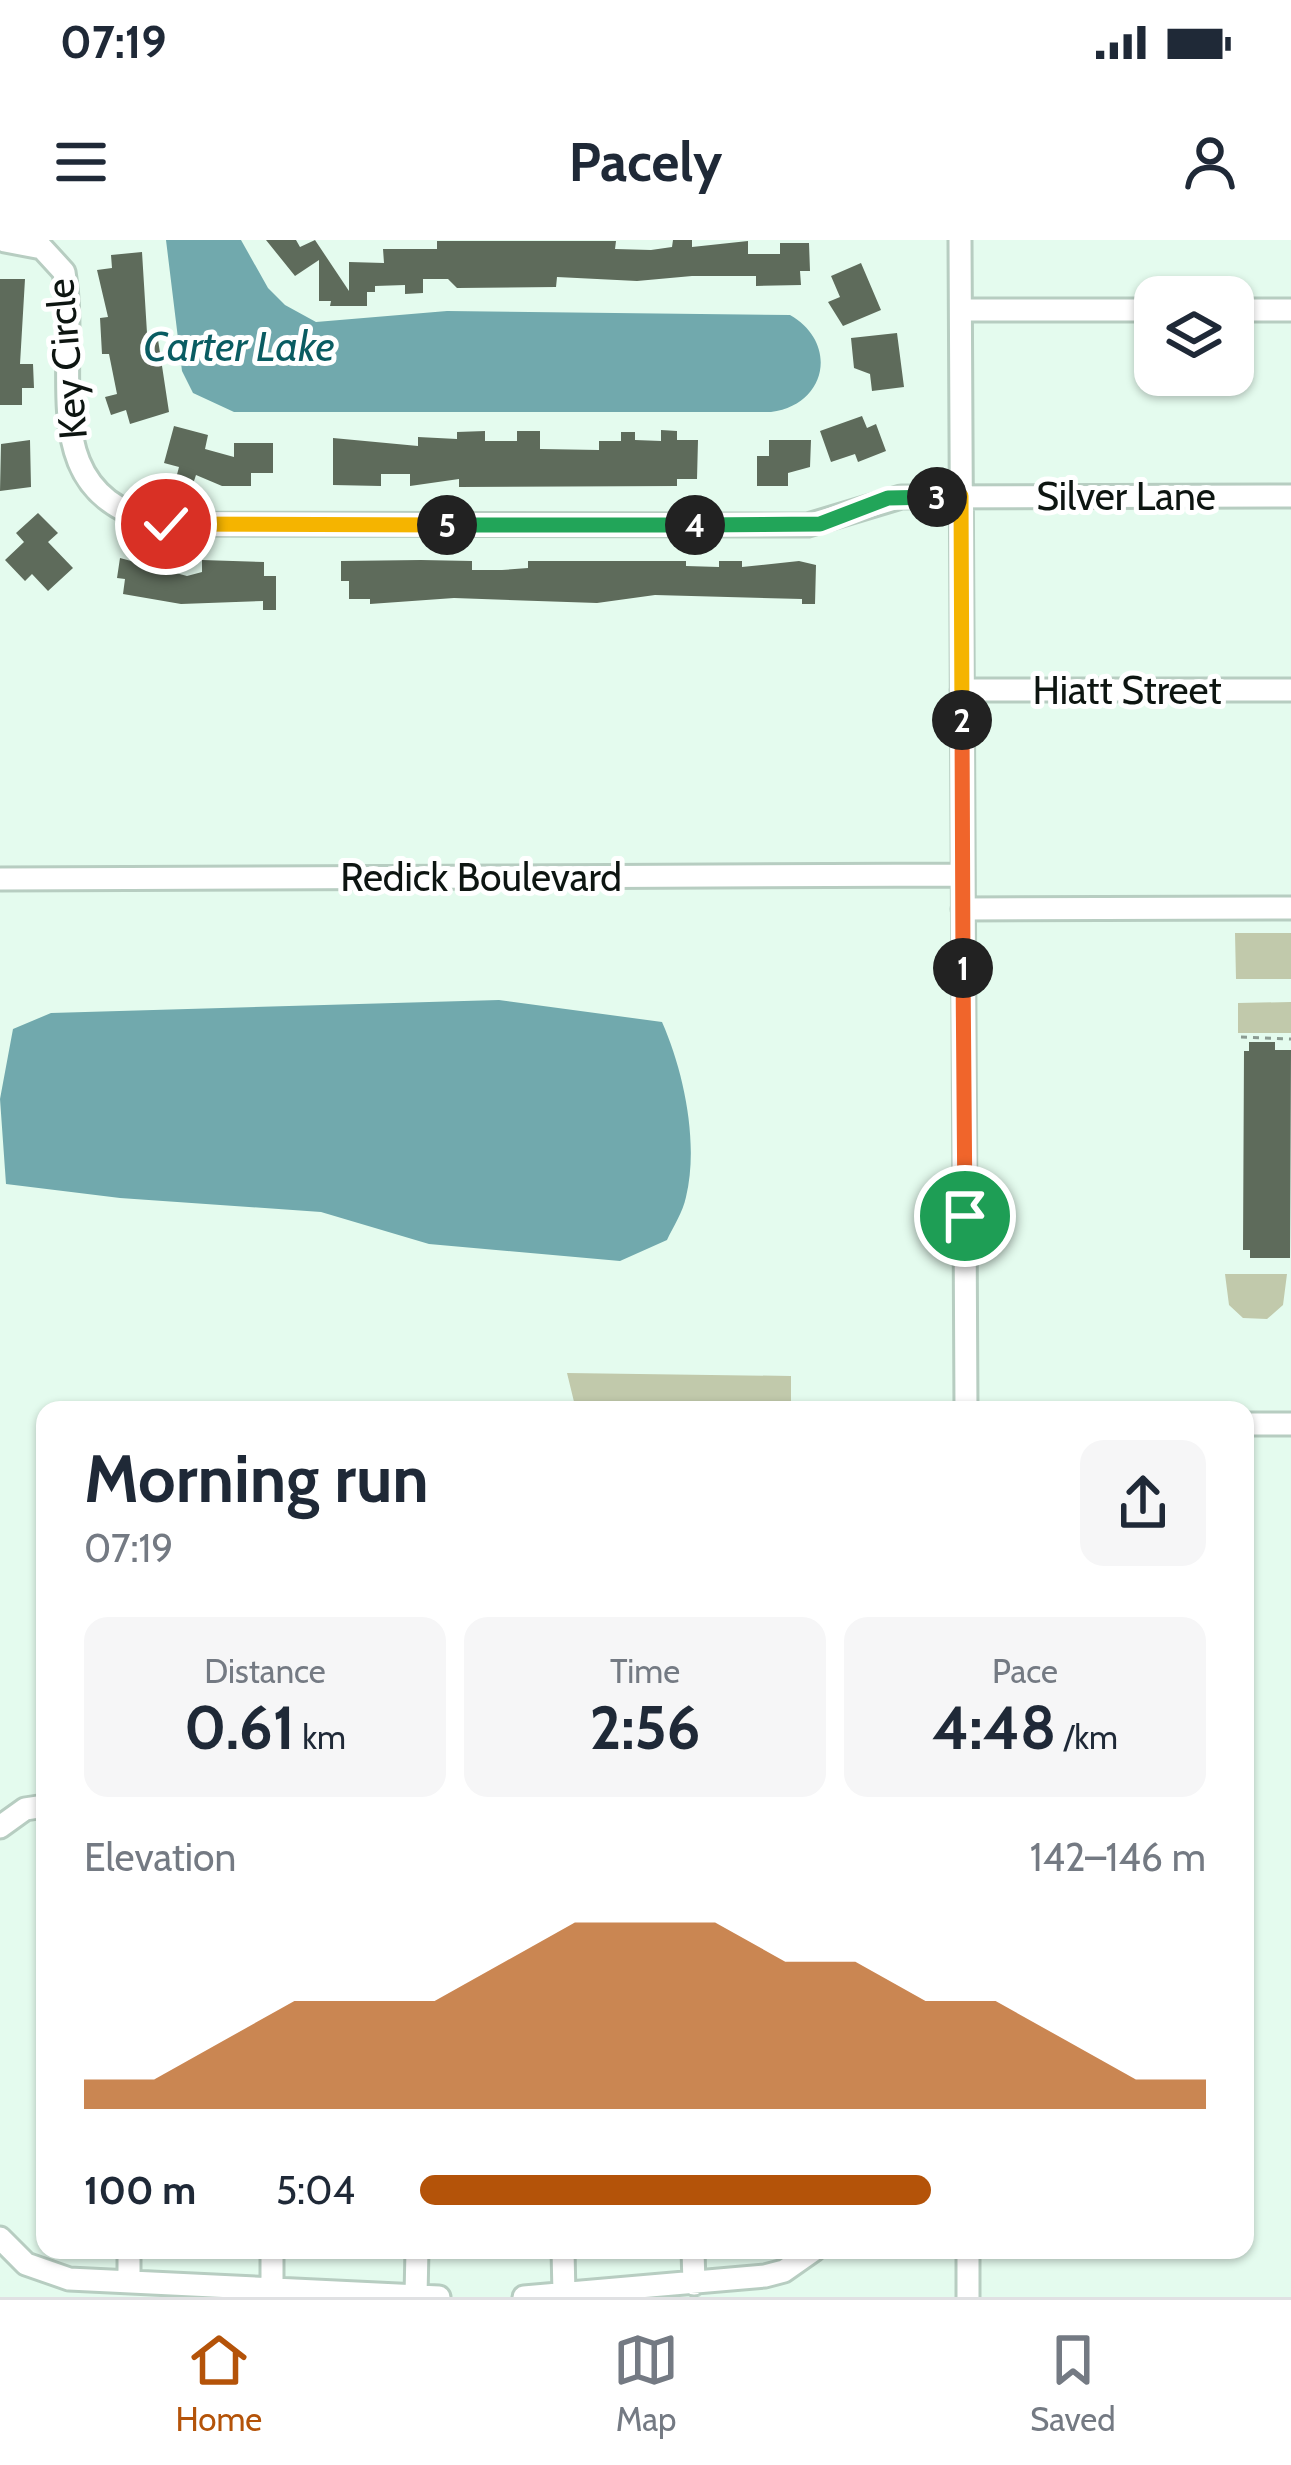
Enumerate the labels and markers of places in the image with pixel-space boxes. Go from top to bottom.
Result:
pin: 3 [907,467,967,527]
pin [115,473,217,575]
pin: 5 [417,495,477,555]
pin: 4 [665,495,725,555]
pin: 2 [932,690,992,750]
pin: 1 [933,938,993,998]
pin [914,1165,1016,1267]

